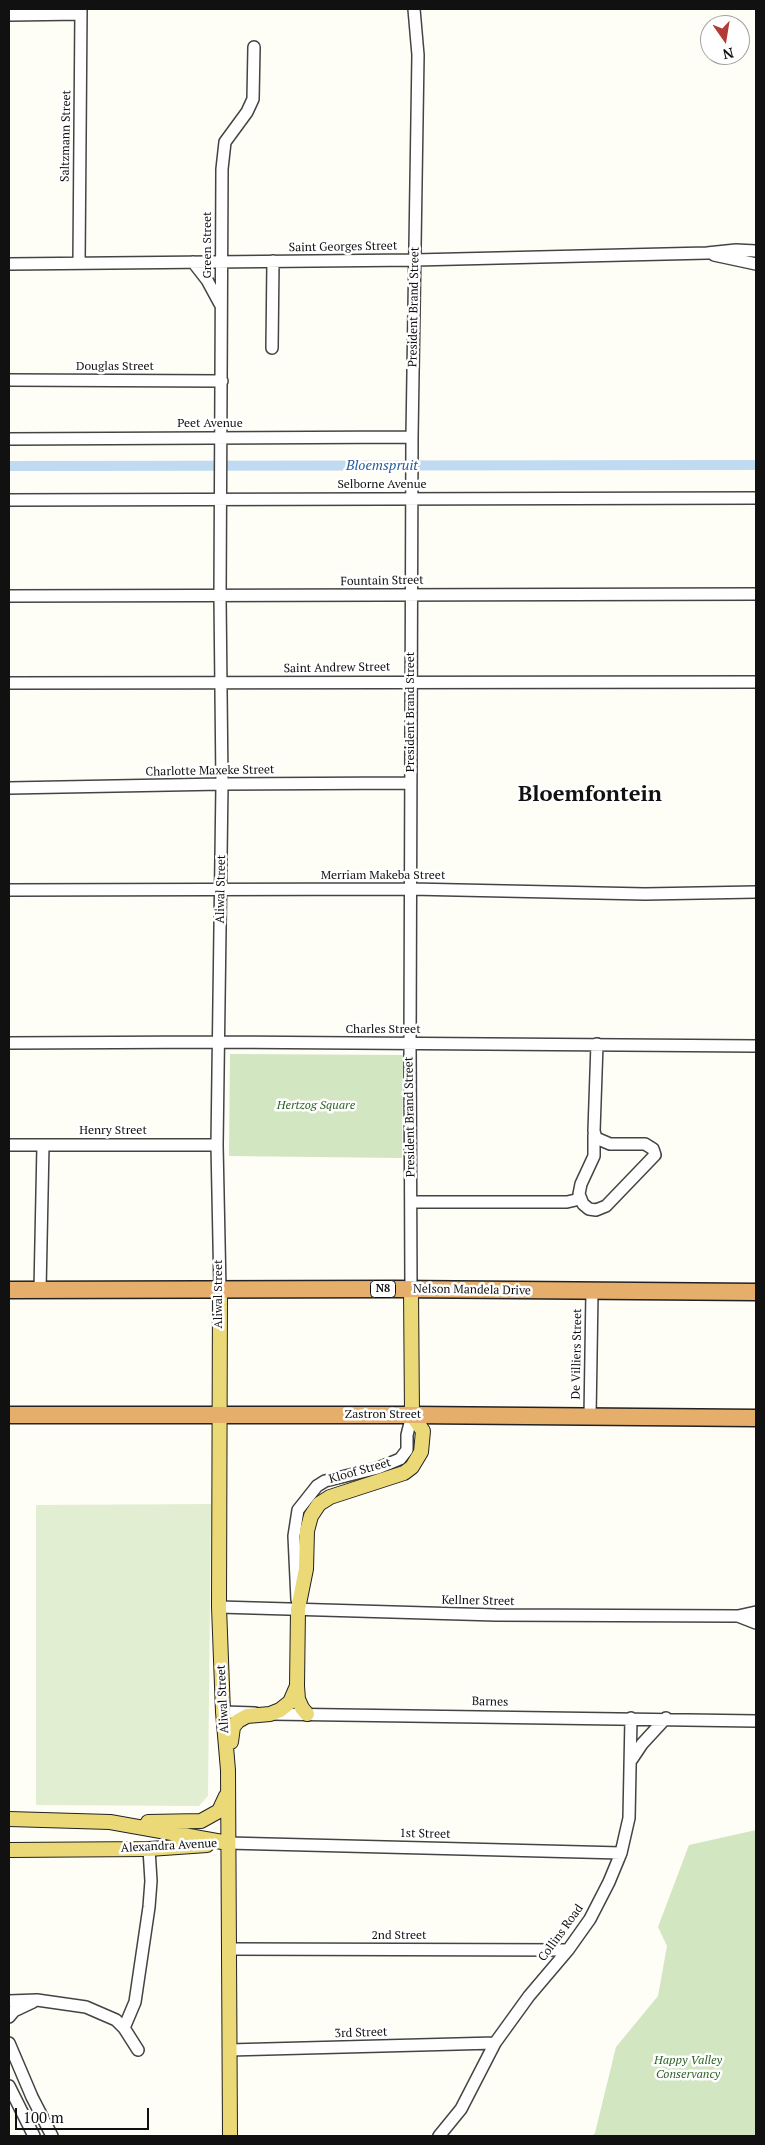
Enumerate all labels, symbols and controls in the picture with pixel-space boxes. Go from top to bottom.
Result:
north arrow [700,15,750,65]
text: N [721,44,736,65]
street label: Saltzmann Street [58,90,74,182]
street label: Green Street [201,212,215,278]
street label: Saint Georges Street [289,239,397,255]
street label: President Brand Street [406,247,422,367]
street label: Douglas Street [76,360,154,374]
street label: Peet Avenue [177,417,243,431]
water label: Bloemspruit [346,458,418,474]
street label: Selborne Avenue [337,478,427,492]
street label: Fountain Street [340,573,424,589]
street label: President Brand Street [404,652,418,772]
street label: Saint Andrew Street [283,660,391,676]
street label: Charlotte Maxeke Street [145,763,275,779]
district label: Bloemfontein [518,782,662,808]
street label: Aliwal Street [213,854,229,924]
street label: Merriam Makeba Street [321,869,445,883]
street label: Charles Street [345,1023,421,1037]
street label: President Brand Street [402,1057,418,1177]
park label: Hertzog Square [277,1099,355,1113]
street label: Henry Street [79,1124,147,1138]
street label: Aliwal Street [212,1260,226,1328]
road number: N8 [370,1280,396,1298]
street label: Nelson Mandela Drive [413,1282,531,1298]
street label: De Villiers Street [569,1308,585,1400]
street label: Zastron Street [345,1408,421,1422]
street label: Kloof Street [327,1455,393,1487]
street label: Kellner Street [441,1593,515,1609]
street label: Aliwal Street [214,1664,232,1734]
street label: Barnes [472,1694,508,1710]
street label: 1st Street [399,1826,451,1842]
street label: Alexandra Avenue [120,1836,218,1856]
street label: Collins Road [536,1902,586,1964]
street label: 2nd Street [371,1929,427,1943]
street label: 3rd Street [334,2025,388,2041]
park label: Happy Valley Conservancy [654,2054,722,2082]
scale bar [18,2098,151,2130]
text: 100 m [23,2107,64,2127]

